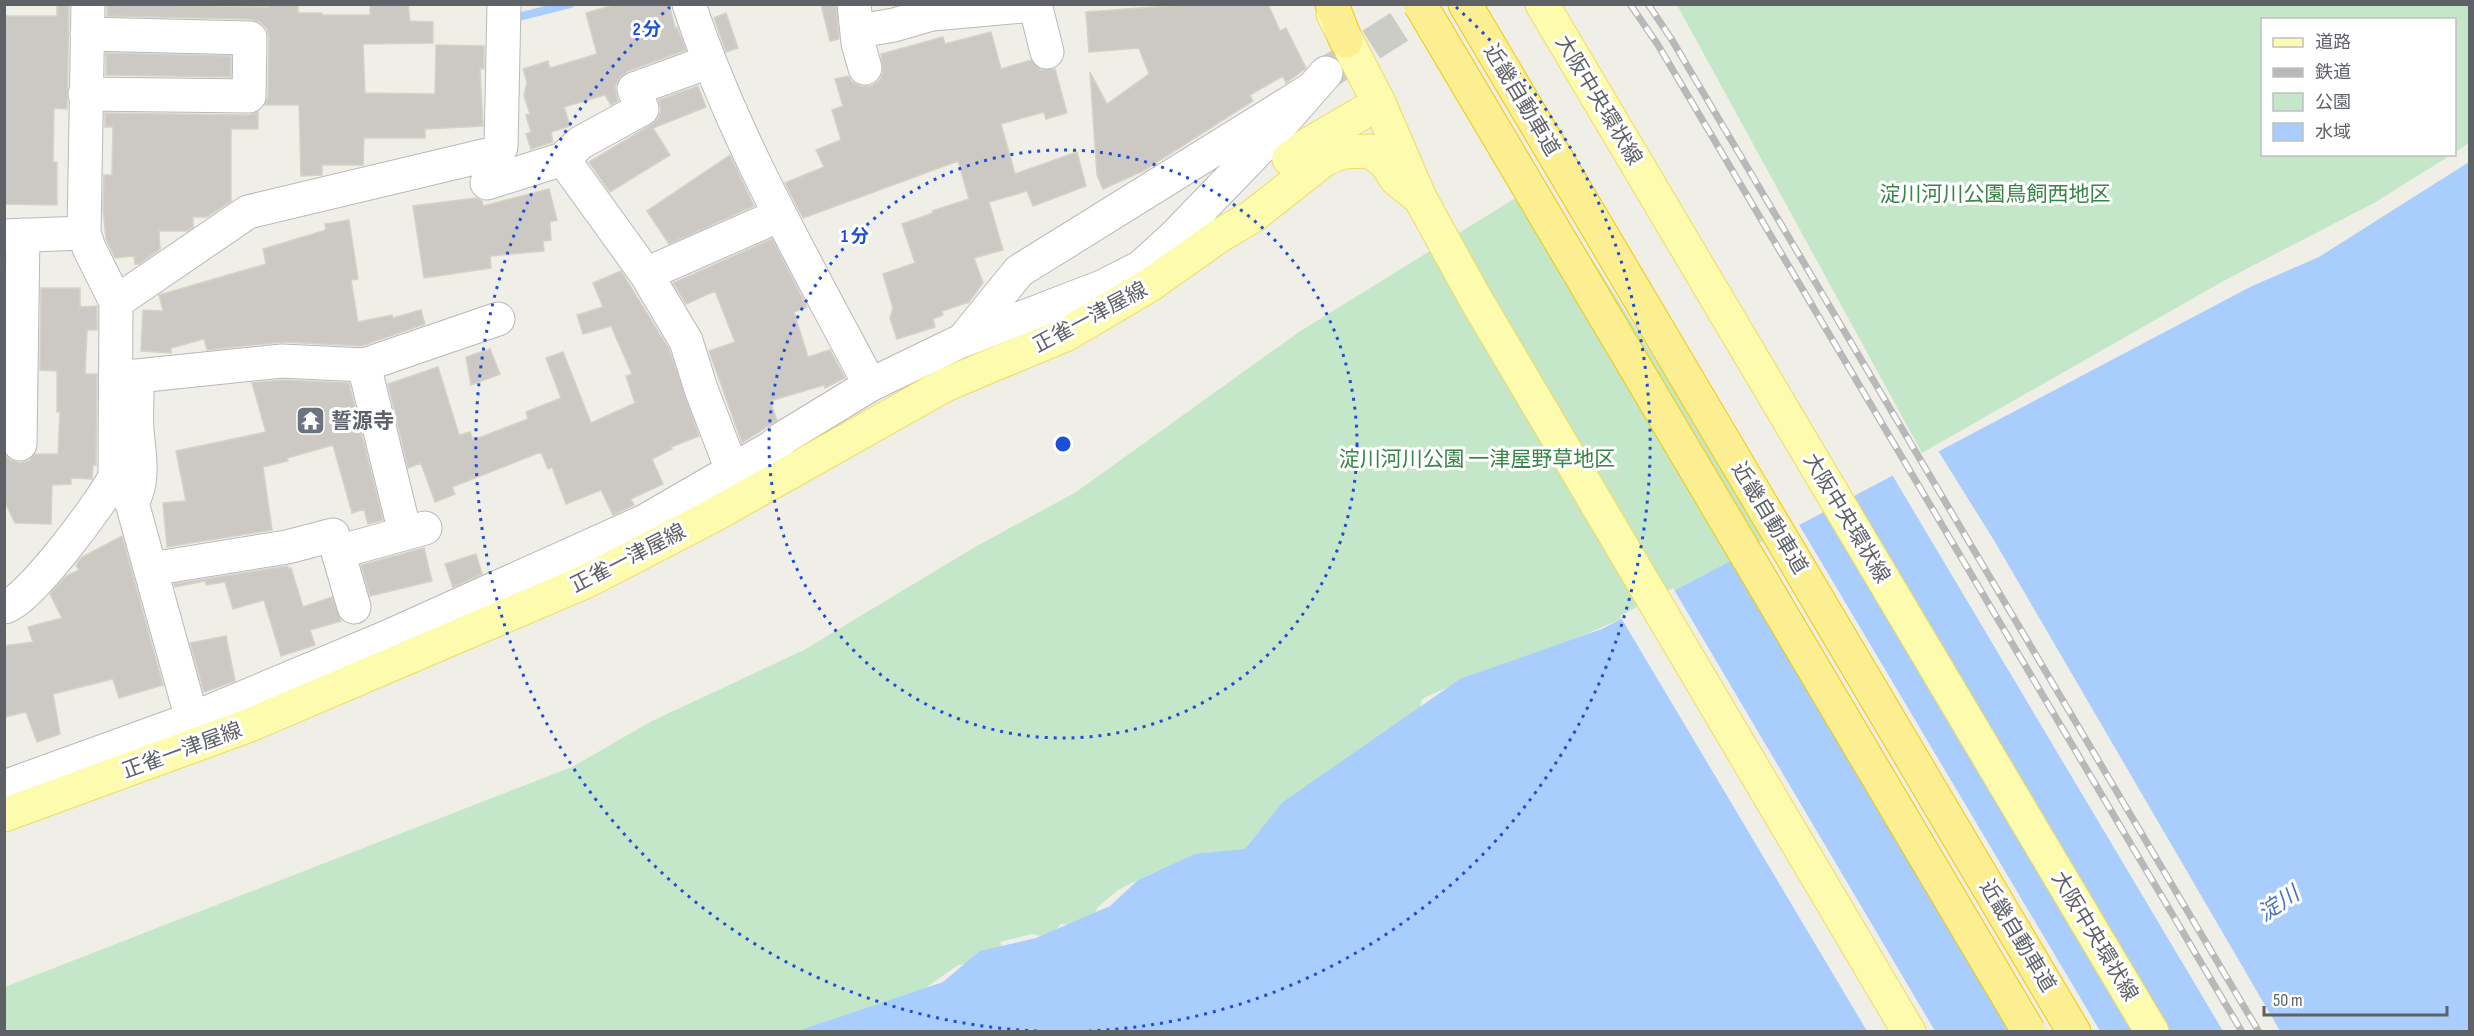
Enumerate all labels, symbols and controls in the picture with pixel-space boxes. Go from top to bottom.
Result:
legend [2261,18,2456,156]
text: 2 分 [633,19,661,40]
street label: 大阪中央環状線 [1550,31,1647,170]
text: 道路 [2315,32,2351,53]
street label: 近畿自動車道 [1478,40,1565,161]
text: 鉄道 [2315,62,2351,83]
text: 公園 [2315,92,2351,113]
text: 水域 [2315,122,2351,143]
park label: 淀川河川公園鳥飼西地区 [1880,182,2111,207]
text: 1 分 [841,226,869,247]
street label: 正雀一津屋線 [1029,277,1152,358]
temple icon: 誓源寺 [294,405,326,437]
place label: 誓源寺 [331,409,394,434]
centre of rings [1053,434,1073,454]
park label: 淀川河川公園 一津屋野草地区 [1339,447,1615,472]
street label: 大阪中央環状線 [1798,449,1895,588]
street label: 近畿自動車道 [1726,458,1813,579]
street label: 正雀一津屋線 [566,519,690,598]
street label: 正雀一津屋線 [119,717,246,784]
street label: 大阪中央環状線 [2046,867,2143,1006]
street label: 近畿自動車道 [1974,876,2061,997]
water label: 淀川 [2253,880,2306,928]
scale bar [2264,979,2447,1017]
text: 50 m [2273,990,2303,1011]

